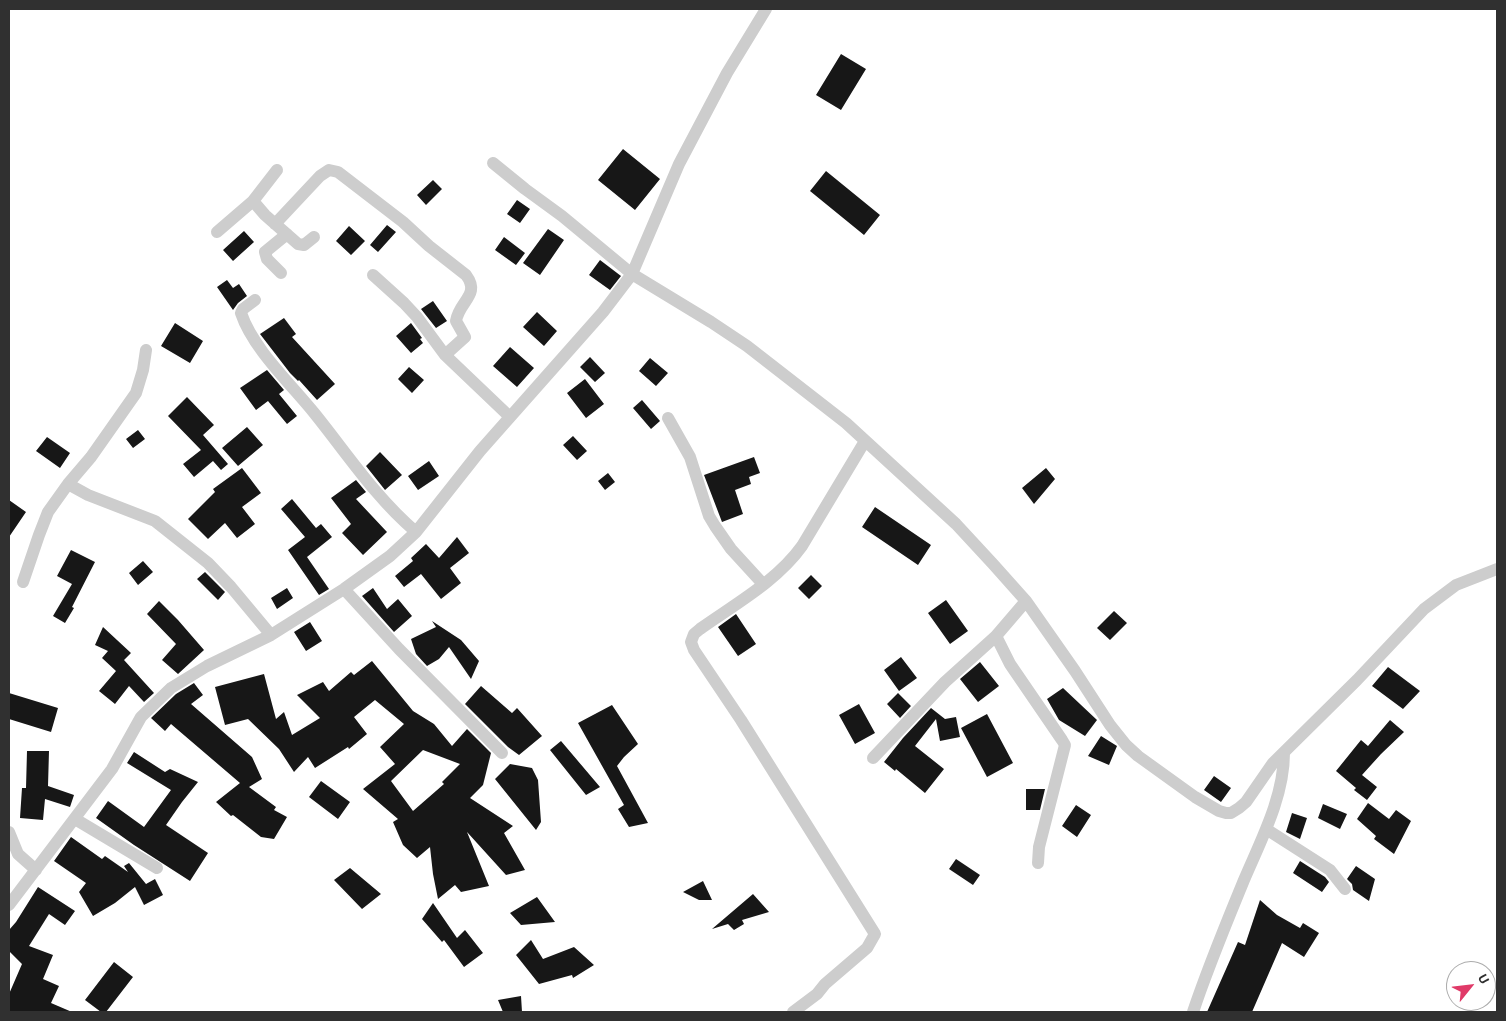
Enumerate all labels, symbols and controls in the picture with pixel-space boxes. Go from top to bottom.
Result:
north arrow [1446,961,1496,1011]
text: U [1475,972,1492,987]

